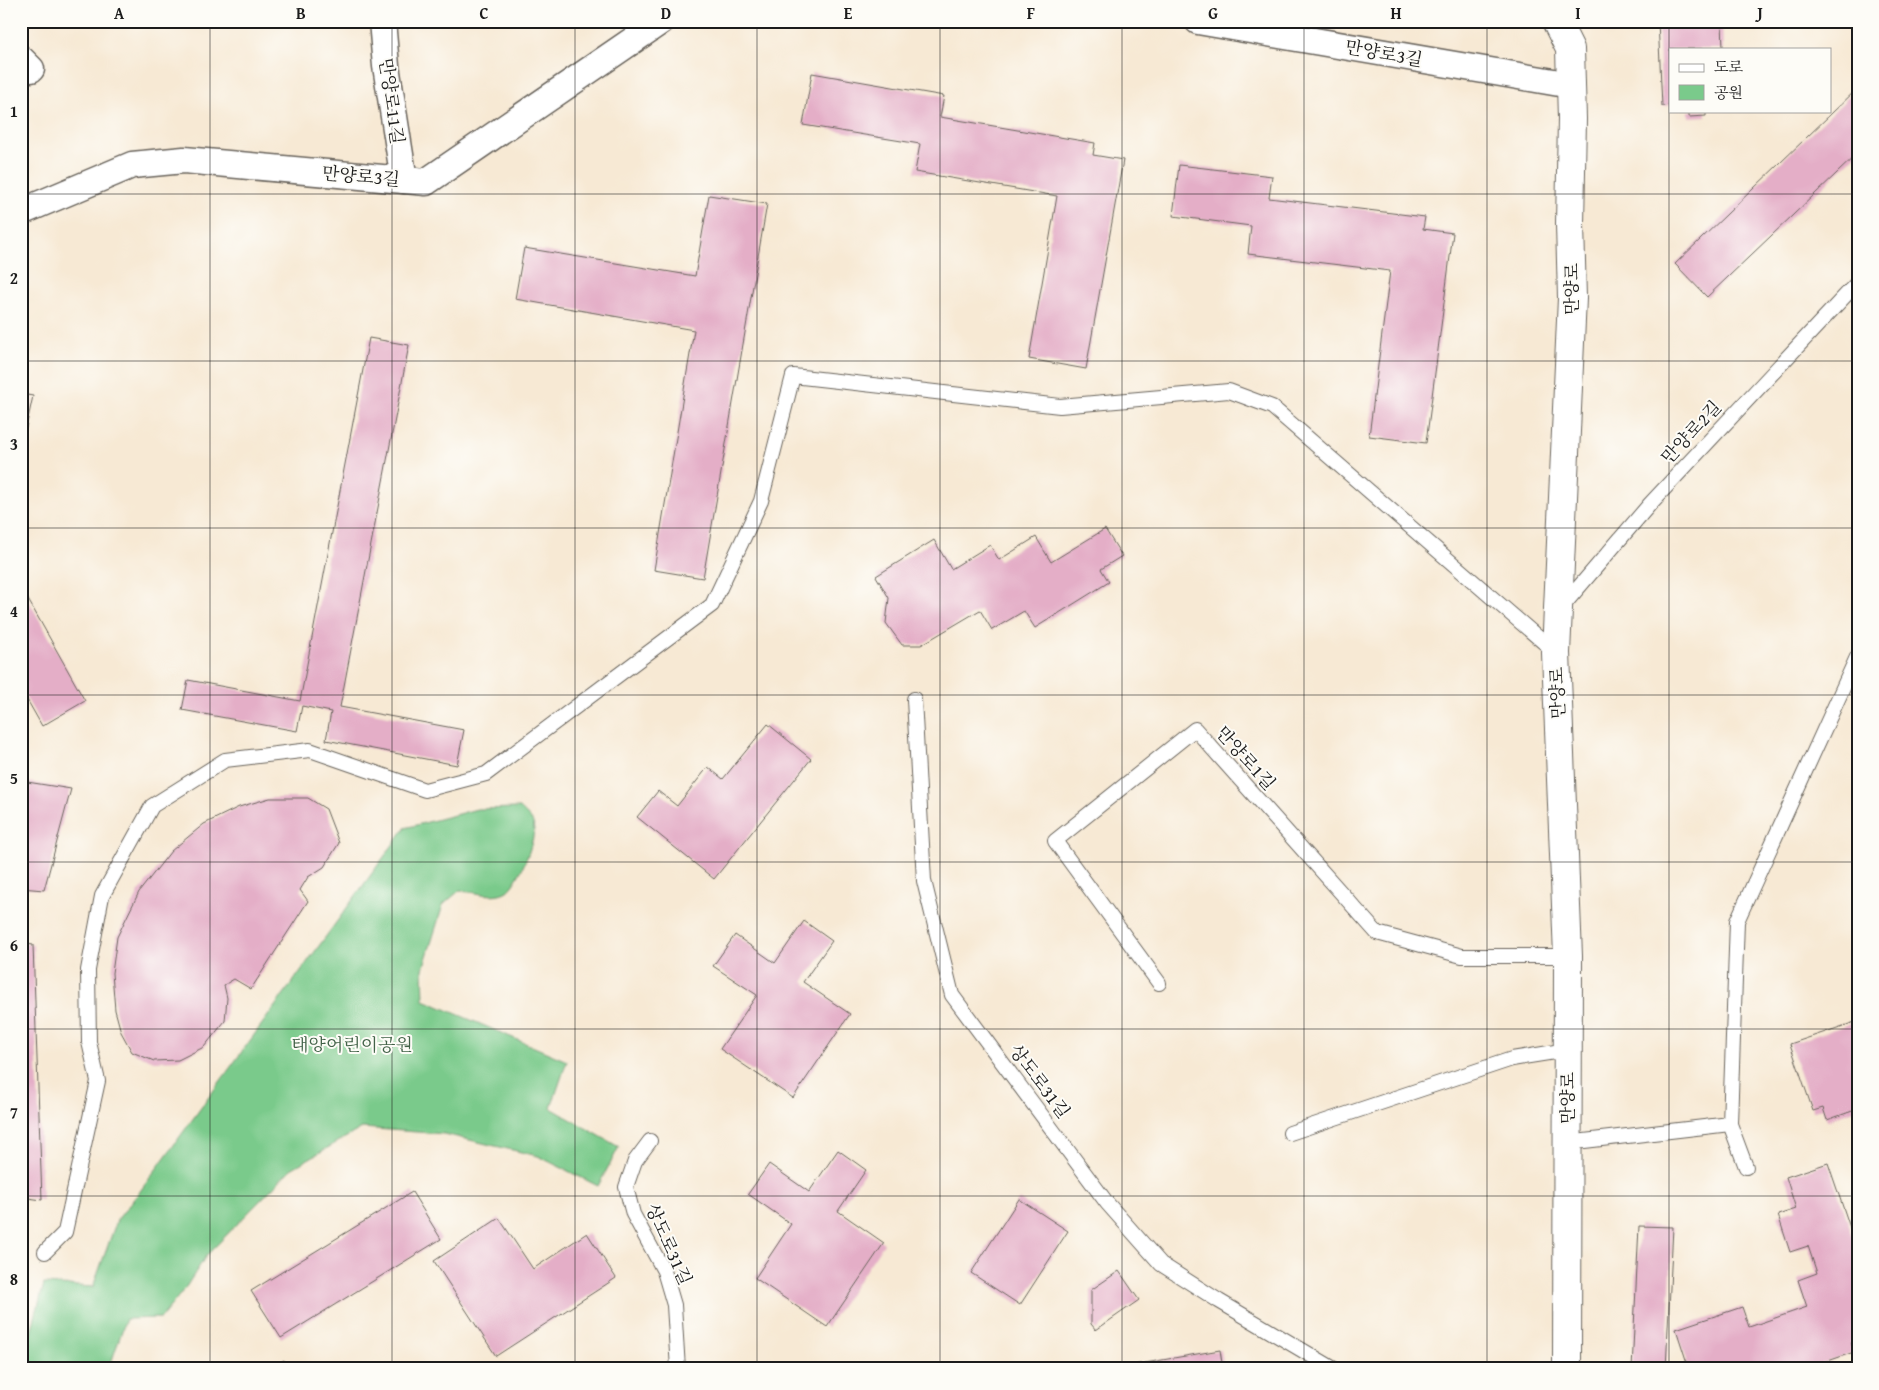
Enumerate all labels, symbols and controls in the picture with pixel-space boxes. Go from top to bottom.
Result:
text: A [114,1,125,25]
text: B [296,1,306,25]
text: C [479,1,489,25]
text: D [661,1,671,25]
text: E [844,1,853,25]
text: F [1027,1,1035,25]
text: G [1208,1,1218,25]
text: H [1390,1,1402,25]
text: I [1575,1,1581,25]
text: J [1754,1,1763,25]
street label: 만양로3길 [1343,33,1425,73]
legend [1669,48,1832,112]
street label: 만양로11길 [373,56,411,146]
text: 도로 [1714,56,1743,77]
text: 공원 [1714,82,1743,103]
text: 1 [10,99,18,123]
street label: 만양로3길 [321,159,401,193]
street label: 만양로 [1558,263,1585,315]
text: 2 [10,266,18,290]
street label: 만양로2길 [1654,394,1728,470]
text: 3 [10,432,18,456]
text: 4 [10,599,18,623]
street label: 만양로 [1543,666,1571,720]
street label: 만양로1길 [1210,720,1282,796]
text: 5 [10,766,18,790]
text: 6 [10,933,18,957]
park label: 태양어린이공원 [291,1031,413,1058]
street label: 상도로31길 [1003,1038,1077,1124]
street label: 만양로 [1554,1072,1581,1124]
text: 7 [10,1100,18,1124]
street label: 상도로31길 [639,1199,699,1289]
text: 8 [10,1267,18,1291]

